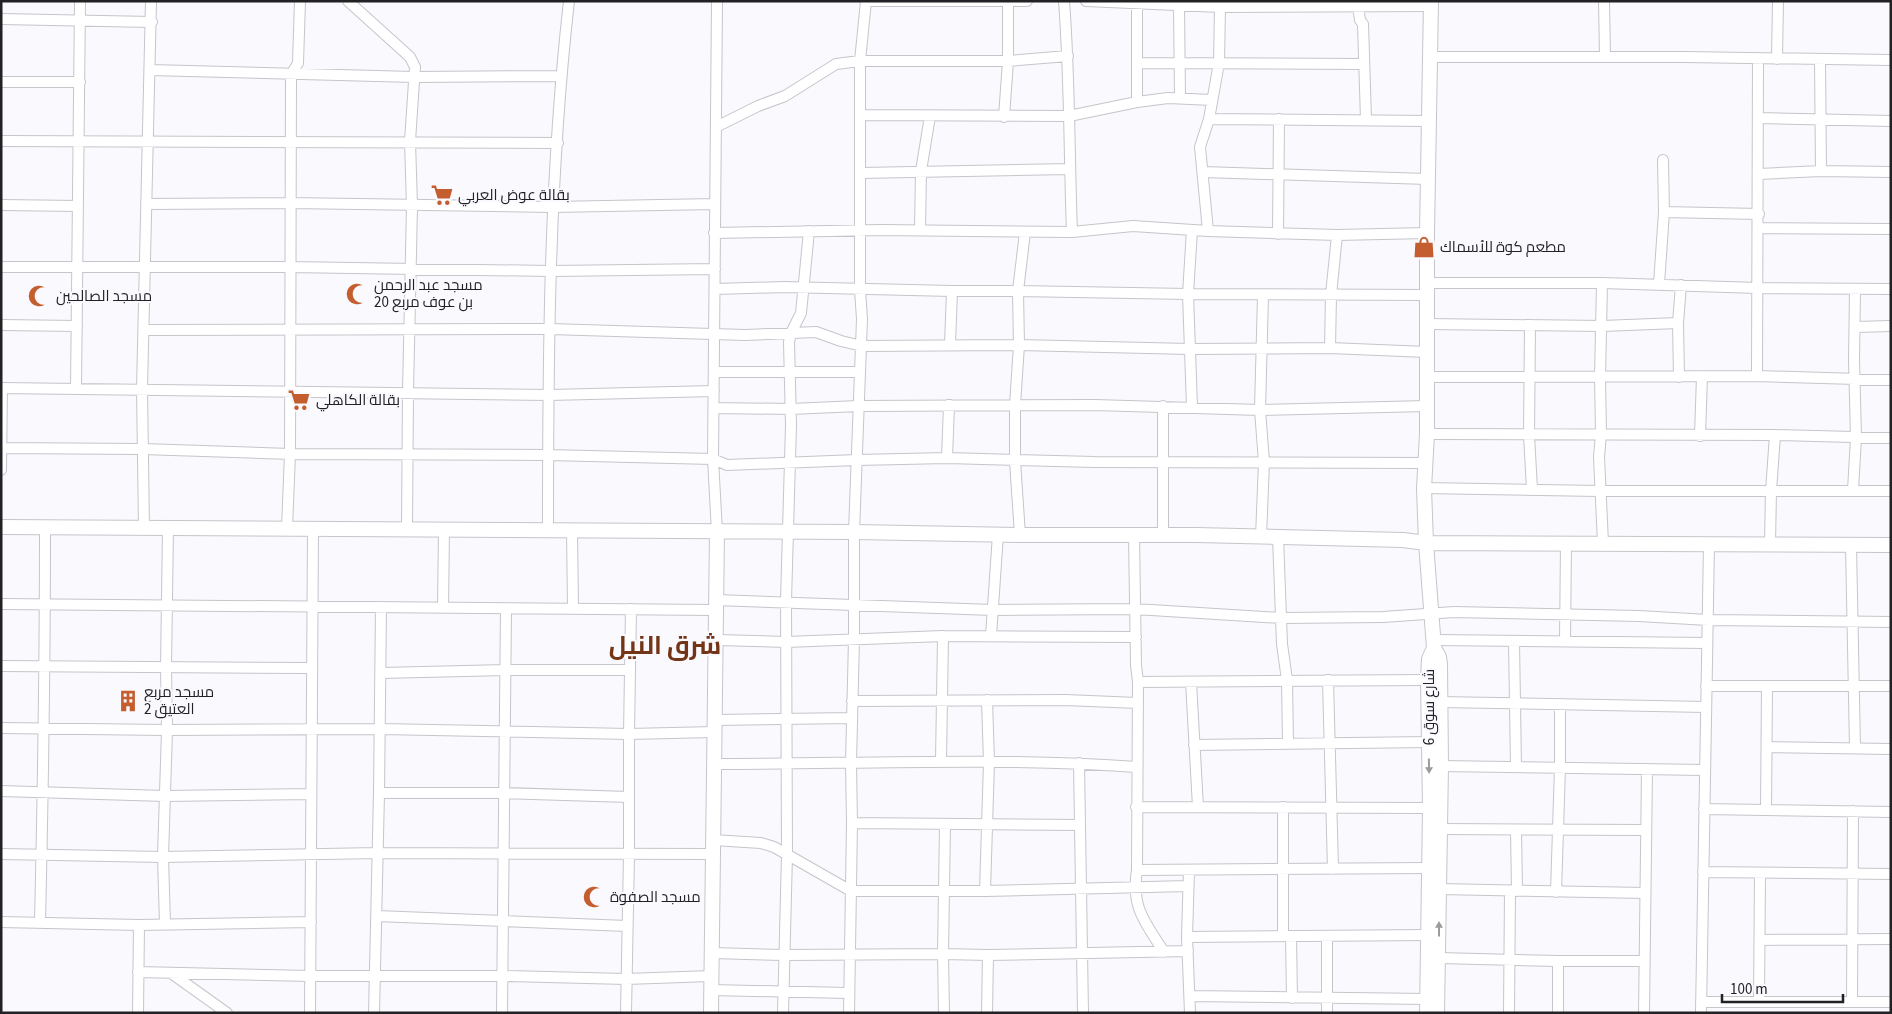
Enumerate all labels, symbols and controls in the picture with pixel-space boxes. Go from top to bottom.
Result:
supermarket icon: بقالة عوض العربي [429,182,455,208]
place label: بقالة عوض العربي [458,185,570,207]
shop icon: مطعم كوة للأسماك [1411,234,1437,260]
place label: مطعم كوة للأسماك [1440,237,1566,258]
place label: مسجد عبد الرحمن بن عوف مربع 20 [374,275,483,313]
mosque icon: مسجد عبد الرحمن بن عوف مربع 20 [344,281,370,307]
mosque icon: مسجد الصالحين [26,283,52,309]
place label: مسجد الصالحين [56,286,152,307]
supermarket icon: بقالة الكاهلي [286,387,312,413]
place label: بقالة الكاهلي [316,390,400,412]
district label: شرق النيل [609,628,721,664]
street label: شارع سوق 6 [1419,669,1440,745]
place label: مسجد مربع 2 العتيق [144,682,214,720]
building icon: مسجد مربع 2 العتيق [115,688,141,714]
one-way arrow [1425,758,1433,774]
mosque icon: مسجد الصفوة [581,884,607,910]
place label: مسجد الصفوة [610,887,701,908]
one-way arrow [1435,921,1443,937]
scale bar [1722,972,1843,1004]
text: 100 m [1730,979,1768,1000]

